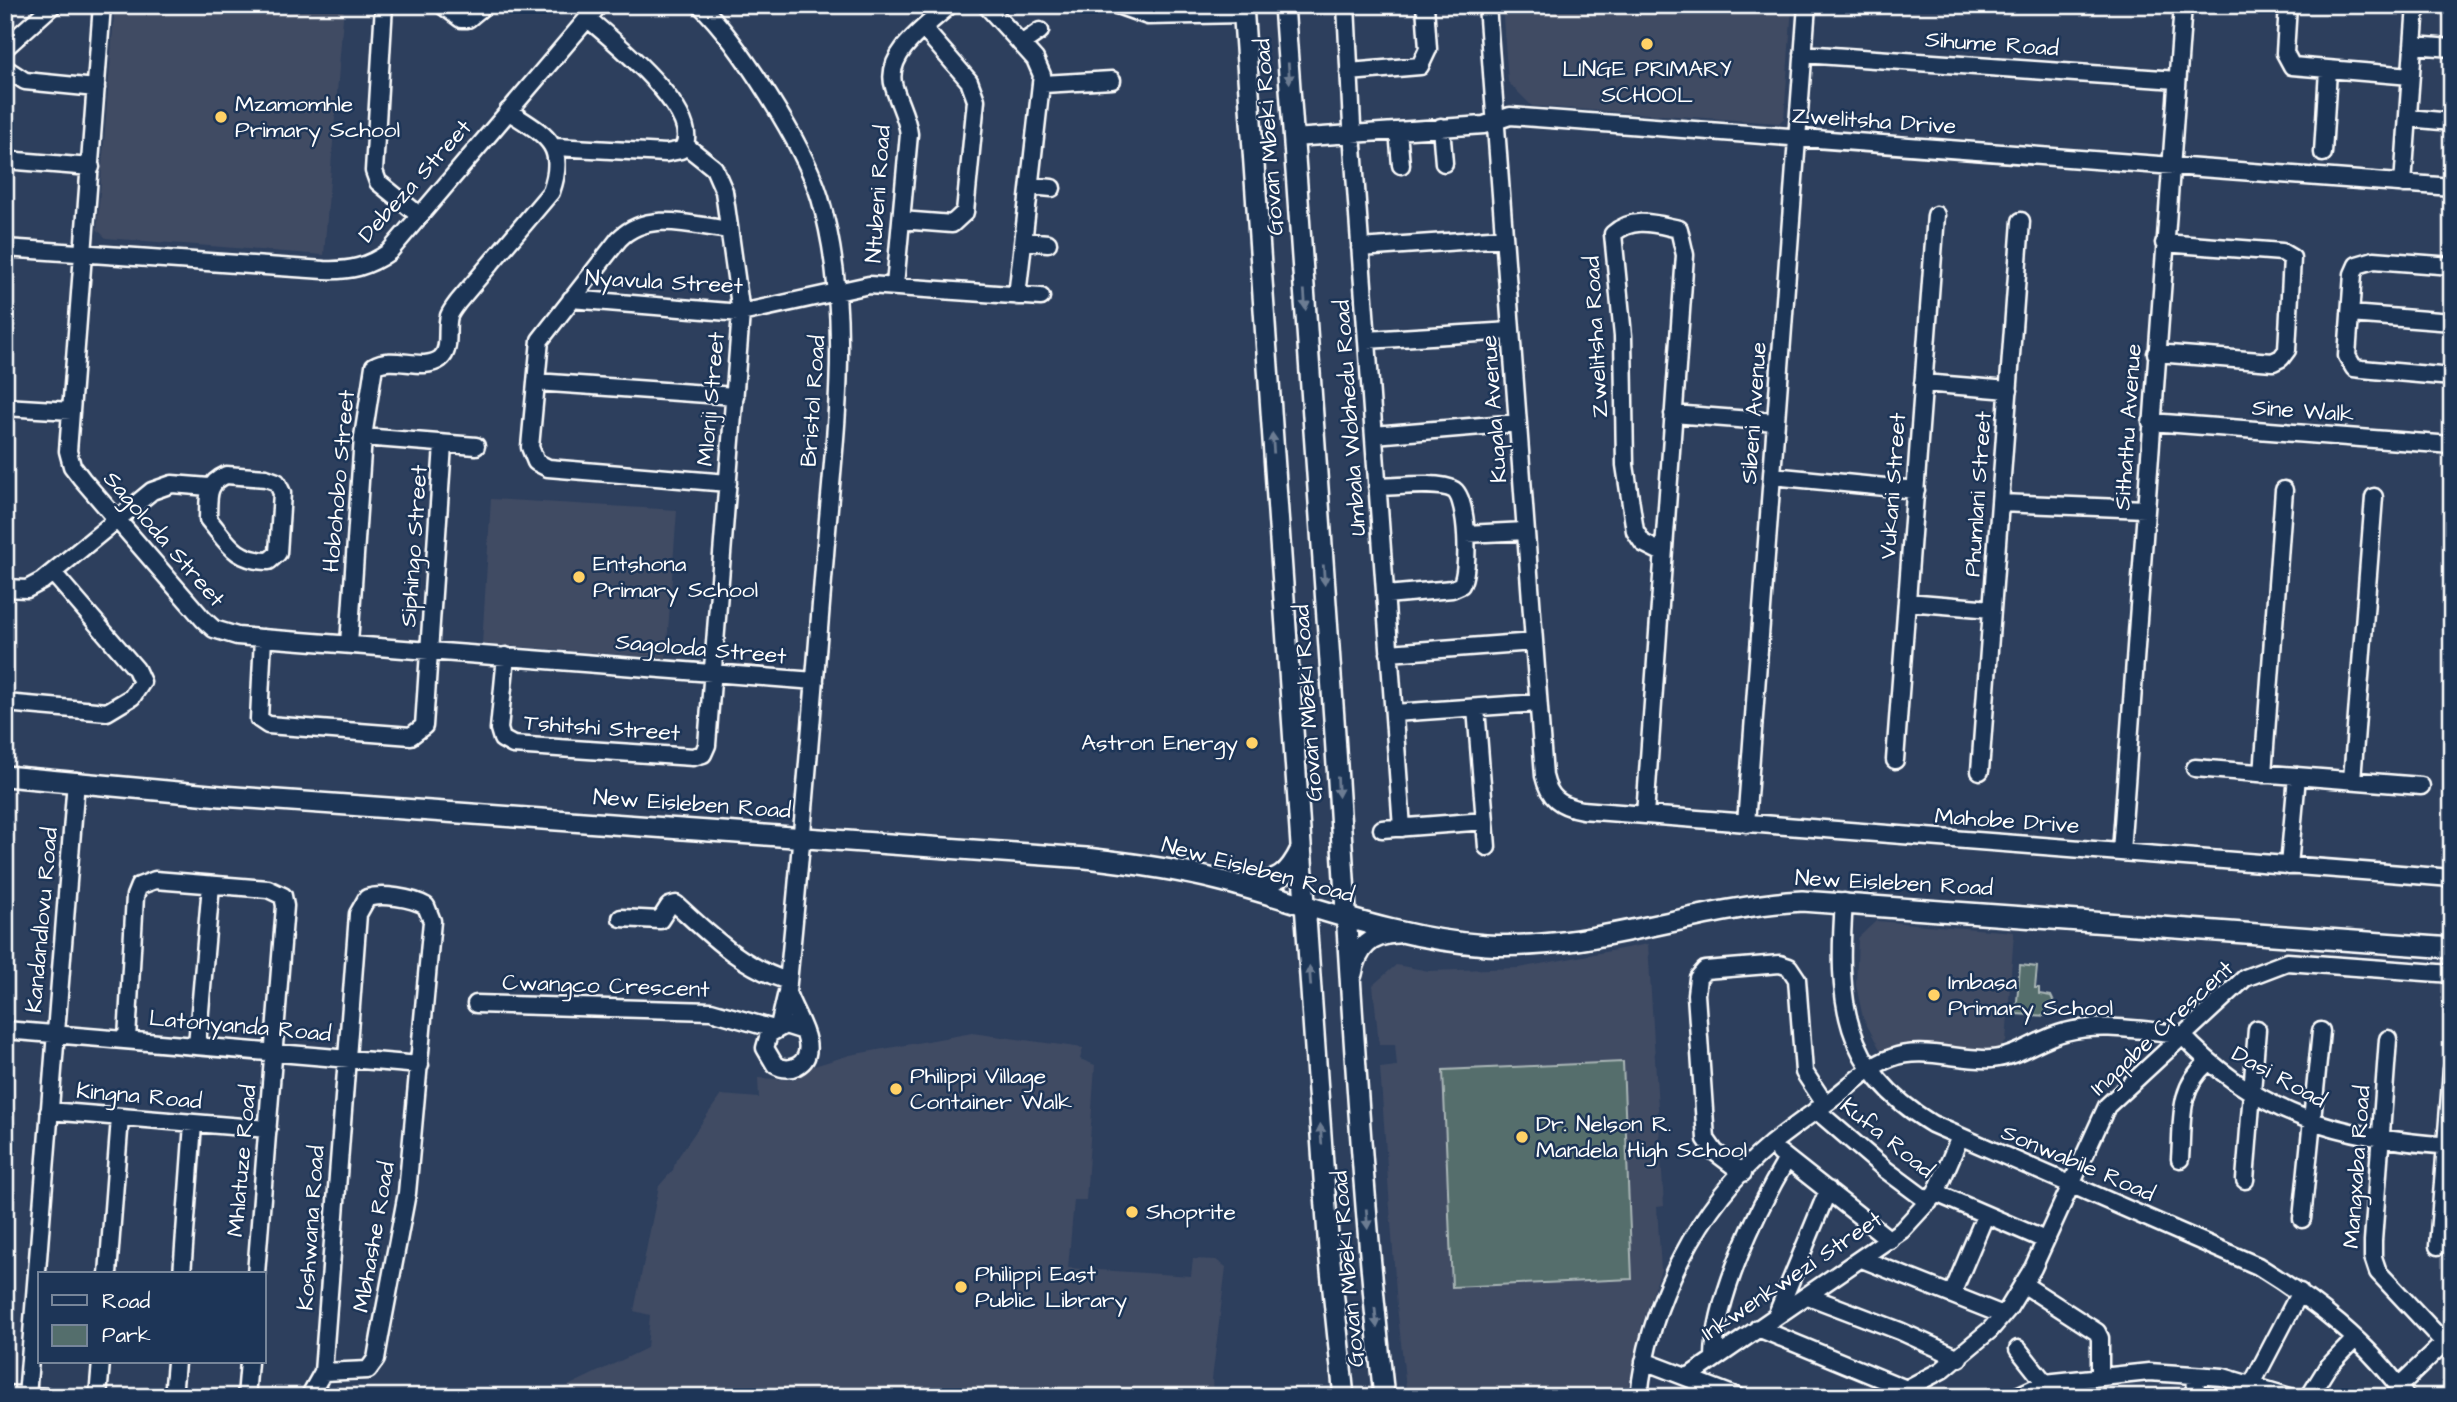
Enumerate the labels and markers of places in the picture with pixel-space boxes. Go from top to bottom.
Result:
marker: LINGE PRIMARY SCHOOL [1639,36,1655,52]
place label: LINGE PRIMARY SCHOOL [1562,53,1732,111]
place label: Mzamomhle Primary School [235,88,400,147]
marker: Mzamomhle Primary School [213,109,229,125]
place label: Entshona Primary School [593,548,758,607]
marker: Entshona Primary School [571,569,587,585]
place label: Astron Energy [1081,727,1238,760]
marker: Astron Energy [1244,735,1260,751]
place label: Imbasa Primary School [1948,966,2113,1025]
marker: Imbasa Primary School [1926,987,1942,1003]
place label: Philippi Village Container Walk [910,1060,1072,1118]
marker: Philippi Village Container Walk [888,1081,904,1097]
place label: Dr. Nelson R. Mandela High School [1536,1108,1747,1167]
marker: Dr. Nelson R. Mandela High School [1514,1129,1530,1145]
place label: Shoprite [1146,1196,1236,1228]
marker: Shoprite [1124,1204,1140,1220]
place label: Philippi East Public Library [975,1258,1128,1317]
marker: Philippi East Public Library [953,1279,969,1295]

